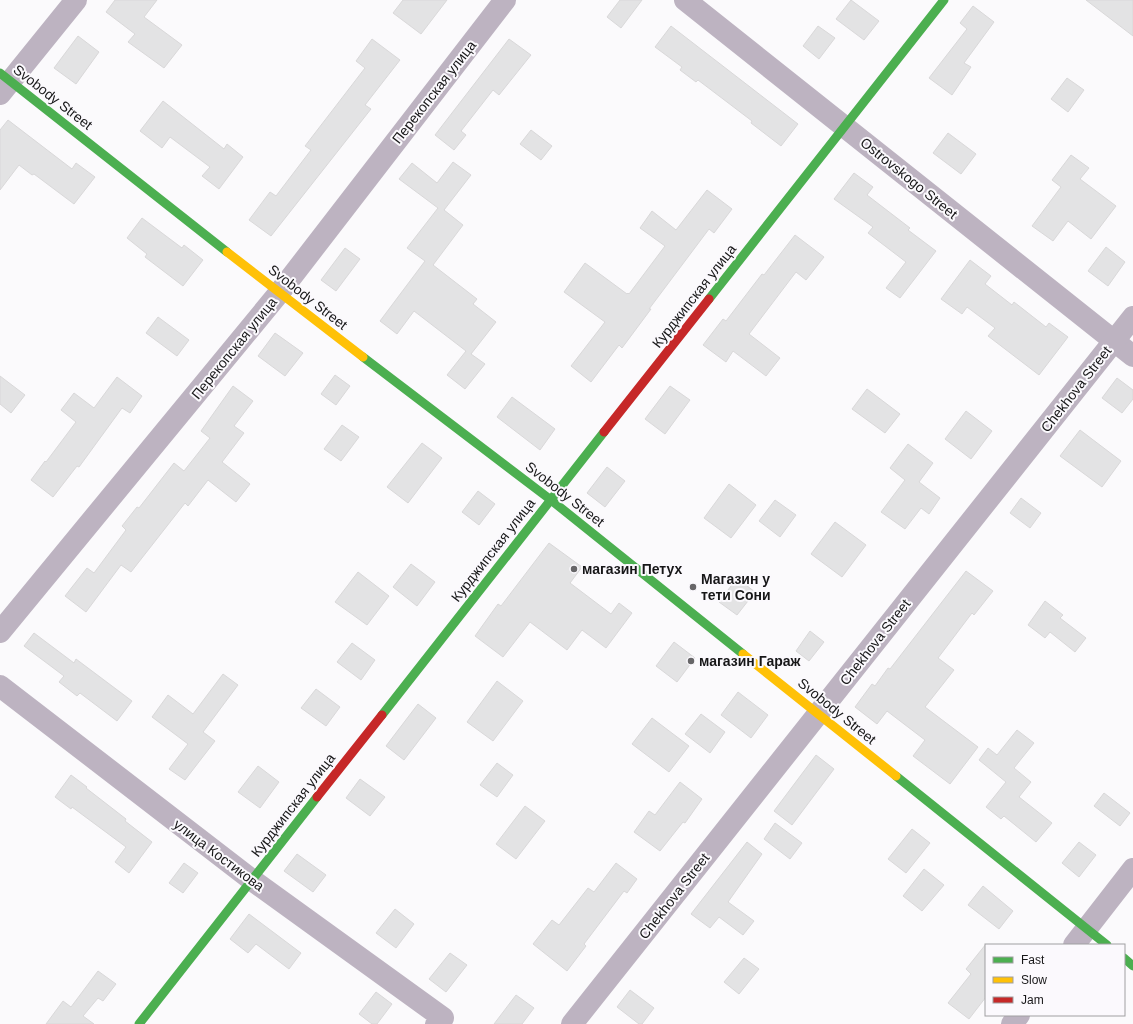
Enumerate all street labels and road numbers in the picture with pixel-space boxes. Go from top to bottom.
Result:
street label: Перекопская улица [389,37,479,147]
street label: Svobody Street [10,61,96,133]
street label: Ostrovskogo Street [857,134,961,222]
street label: Курджипская улица [649,241,739,351]
street label: Svobody Street [265,261,351,333]
street label: Перекопская улица [188,294,280,402]
street label: Chekhova Street [1038,343,1114,435]
street label: Svobody Street [522,458,608,530]
street label: Курджипская улица [448,495,538,605]
street label: Chekhova Street [837,596,913,688]
street label: Svobody Street [795,675,879,747]
street label: Курджипская улица [248,750,338,860]
street label: улица Костикова [171,816,267,894]
street label: Chekhova Street [636,850,712,942]

